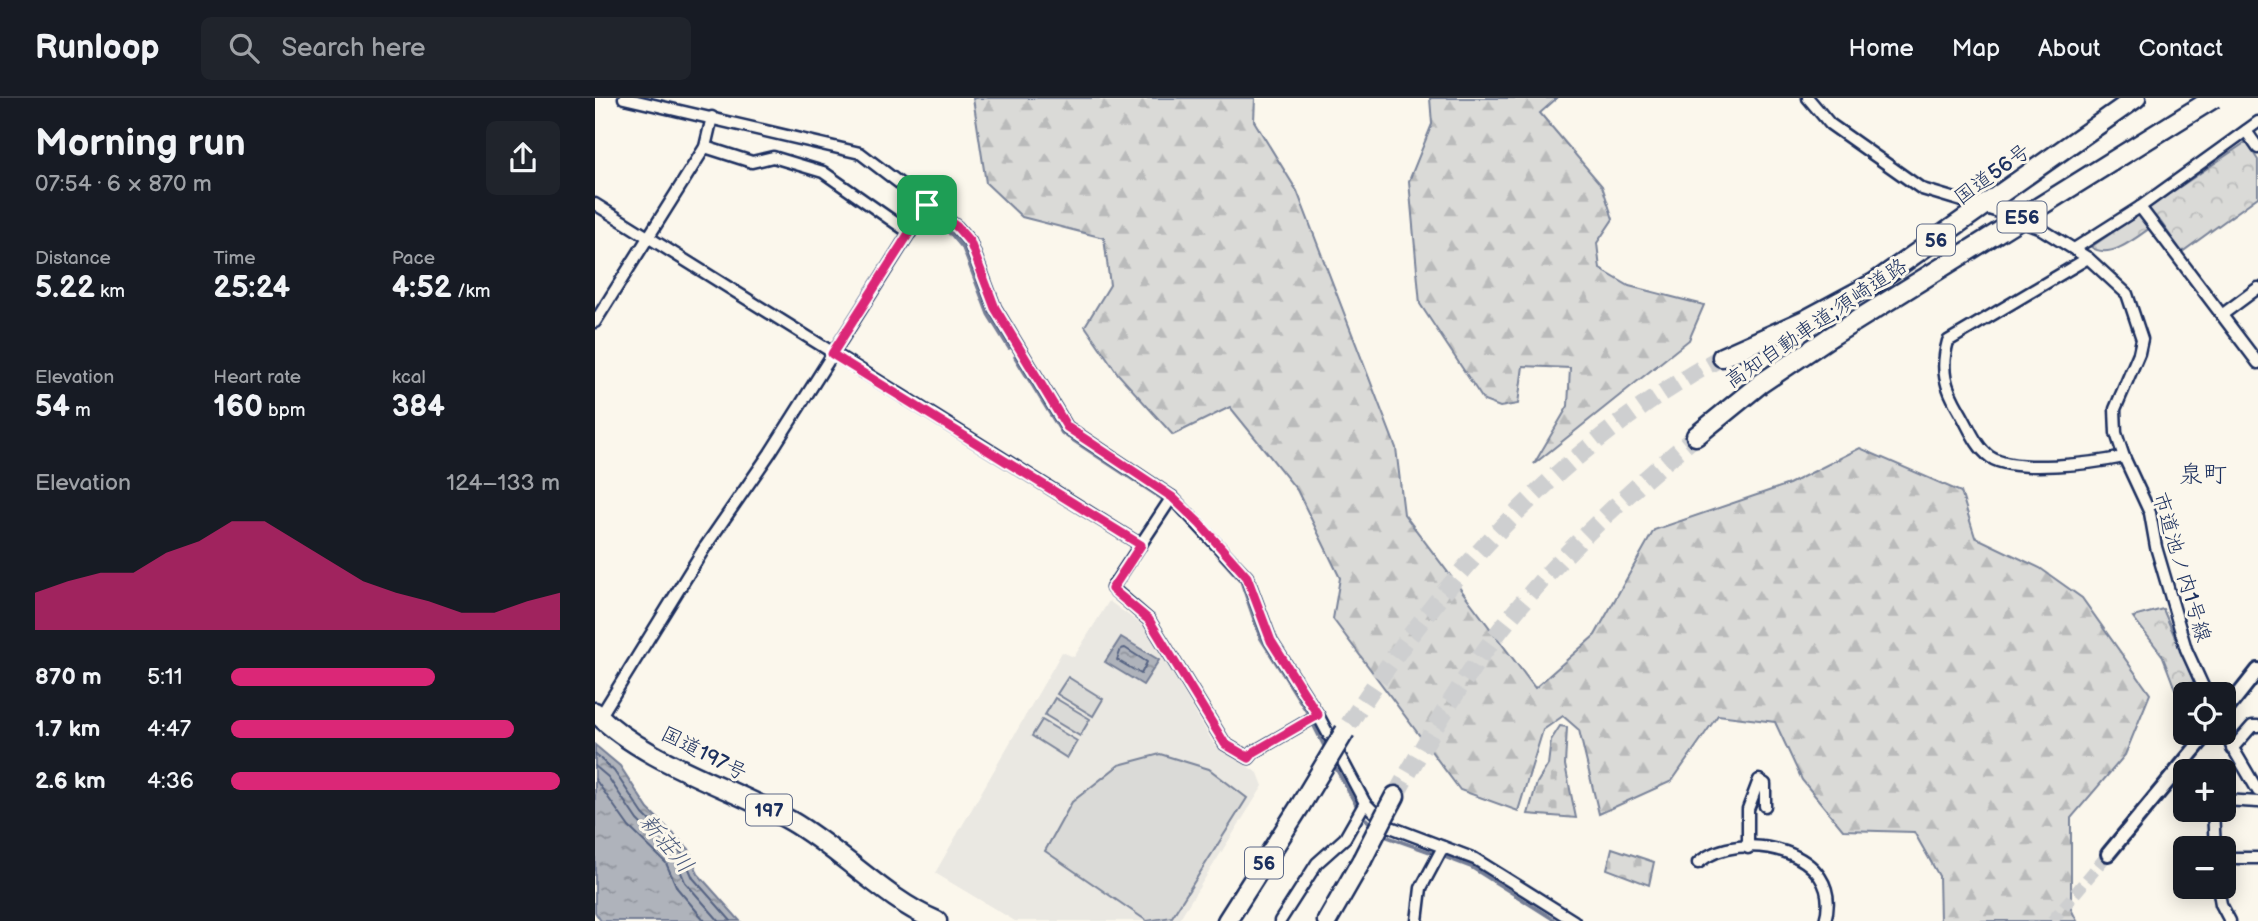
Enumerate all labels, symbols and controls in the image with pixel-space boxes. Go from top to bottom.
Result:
search box [201,17,691,80]
text: Runloop [35,28,159,68]
icon: search [225,29,263,67]
text: Search here [281,33,425,64]
text: Home [1849,34,1914,63]
text: Map [1952,34,2000,63]
text: About [2038,34,2100,63]
text: Contact [2138,34,2223,63]
text: Morning run [35,121,246,166]
button: share [486,121,560,195]
street label: 国道56号 [1949,138,2035,210]
text: 07:54 · 6 × 870 m [35,170,212,198]
pin [897,175,957,235]
icon: arrive [908,186,946,224]
road number: E56 [1997,202,2047,232]
road number: 56 [1917,224,1955,256]
text: Distance [35,247,111,270]
text: Time [213,247,255,270]
text: Pace [392,247,435,270]
street label: 高知自動車道;須崎道路 [1720,253,1912,394]
text: 5.22 [35,270,95,306]
text: 25:24 [213,270,290,306]
text: 4:52 [392,270,452,306]
text: km [95,280,125,303]
text: /km [452,280,491,303]
text: Elevation [35,366,114,389]
text: Heart rate [213,366,301,389]
text: kcal [392,366,426,389]
text: 54 [35,389,70,425]
text: 160 [213,389,263,425]
text: 384 [392,389,445,425]
text: m [70,399,91,422]
text: bpm [263,399,305,422]
district label: 泉町 [2179,460,2227,489]
text: Elevation [35,469,131,497]
text: 124–133 m [446,469,560,497]
street label: 市道池ノ内1号線 [2147,489,2216,645]
text: 870 m [35,663,102,691]
text: 5:11 [147,663,183,691]
map controls [2173,682,2236,899]
button: locate [2173,682,2236,745]
text: 1.7 km [35,715,100,743]
text: 4:47 [147,715,191,743]
street label: 国道197号 [656,721,751,786]
button: + [2173,759,2236,822]
text: 2.6 km [35,767,106,795]
text: 4:36 [147,767,194,795]
road number: 197 [746,794,792,825]
water label: 新荘川 [633,808,699,879]
button: − [2173,836,2236,899]
road number: 56 [1245,848,1283,878]

